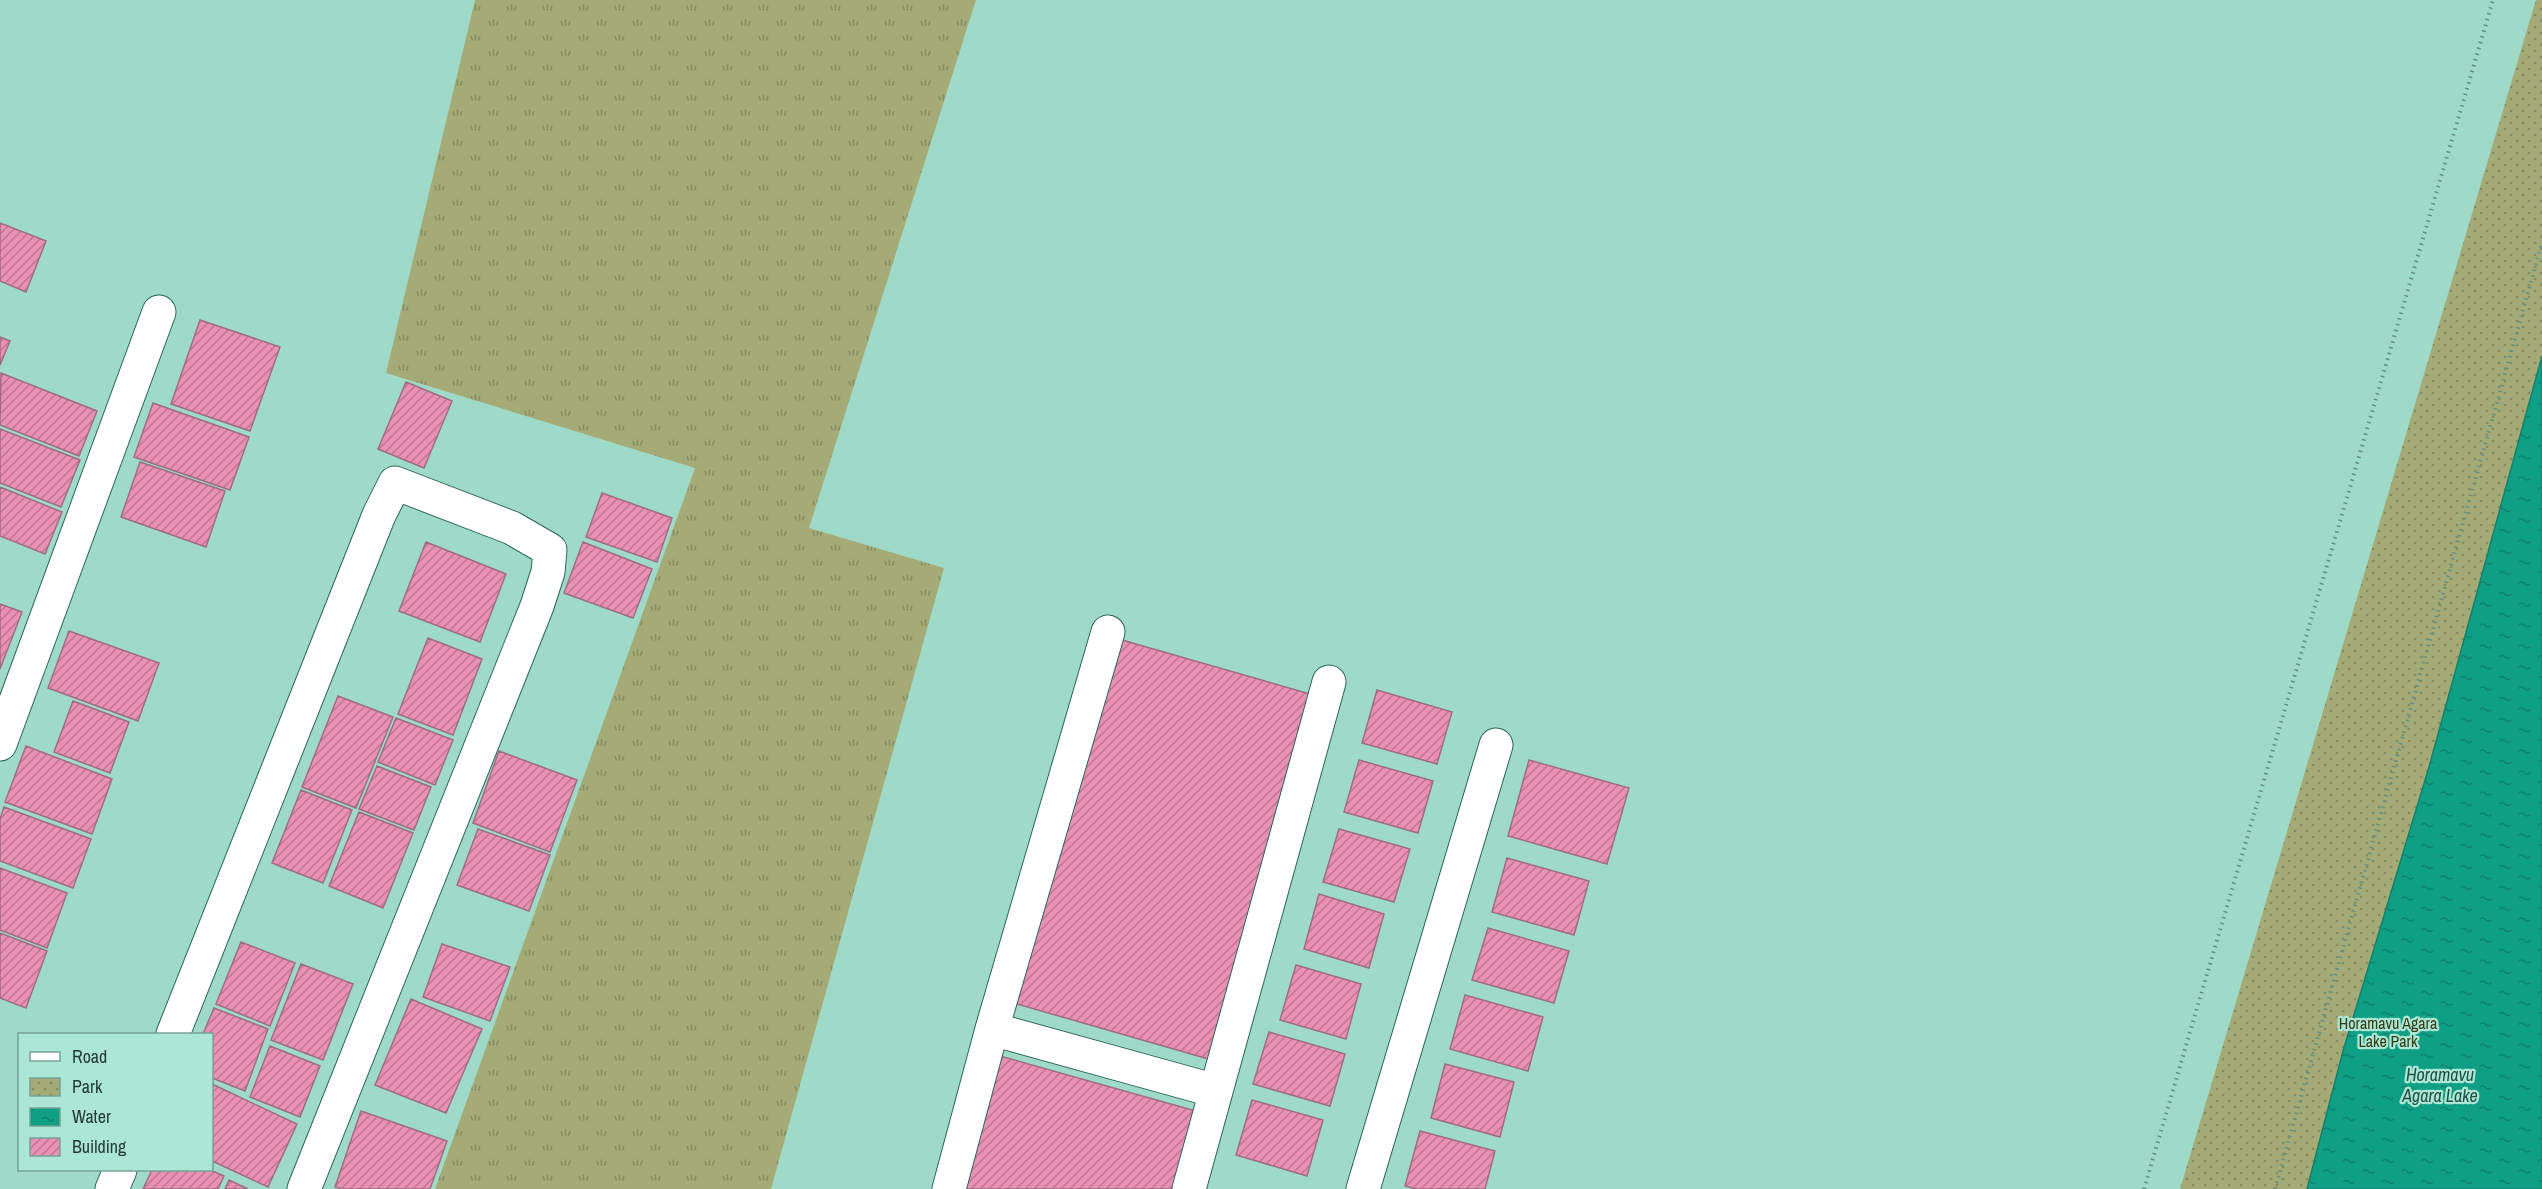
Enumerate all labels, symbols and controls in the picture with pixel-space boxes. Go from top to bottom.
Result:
park label: Horamavu Agara Lake Park [2339,1012,2438,1052]
legend [18,1033,213,1171]
text: Road [72,1044,107,1069]
water label: Horamavu Agara Lake [2401,1062,2478,1108]
text: Park [72,1074,103,1099]
text: Water [72,1104,111,1129]
text: Building [72,1134,127,1159]

